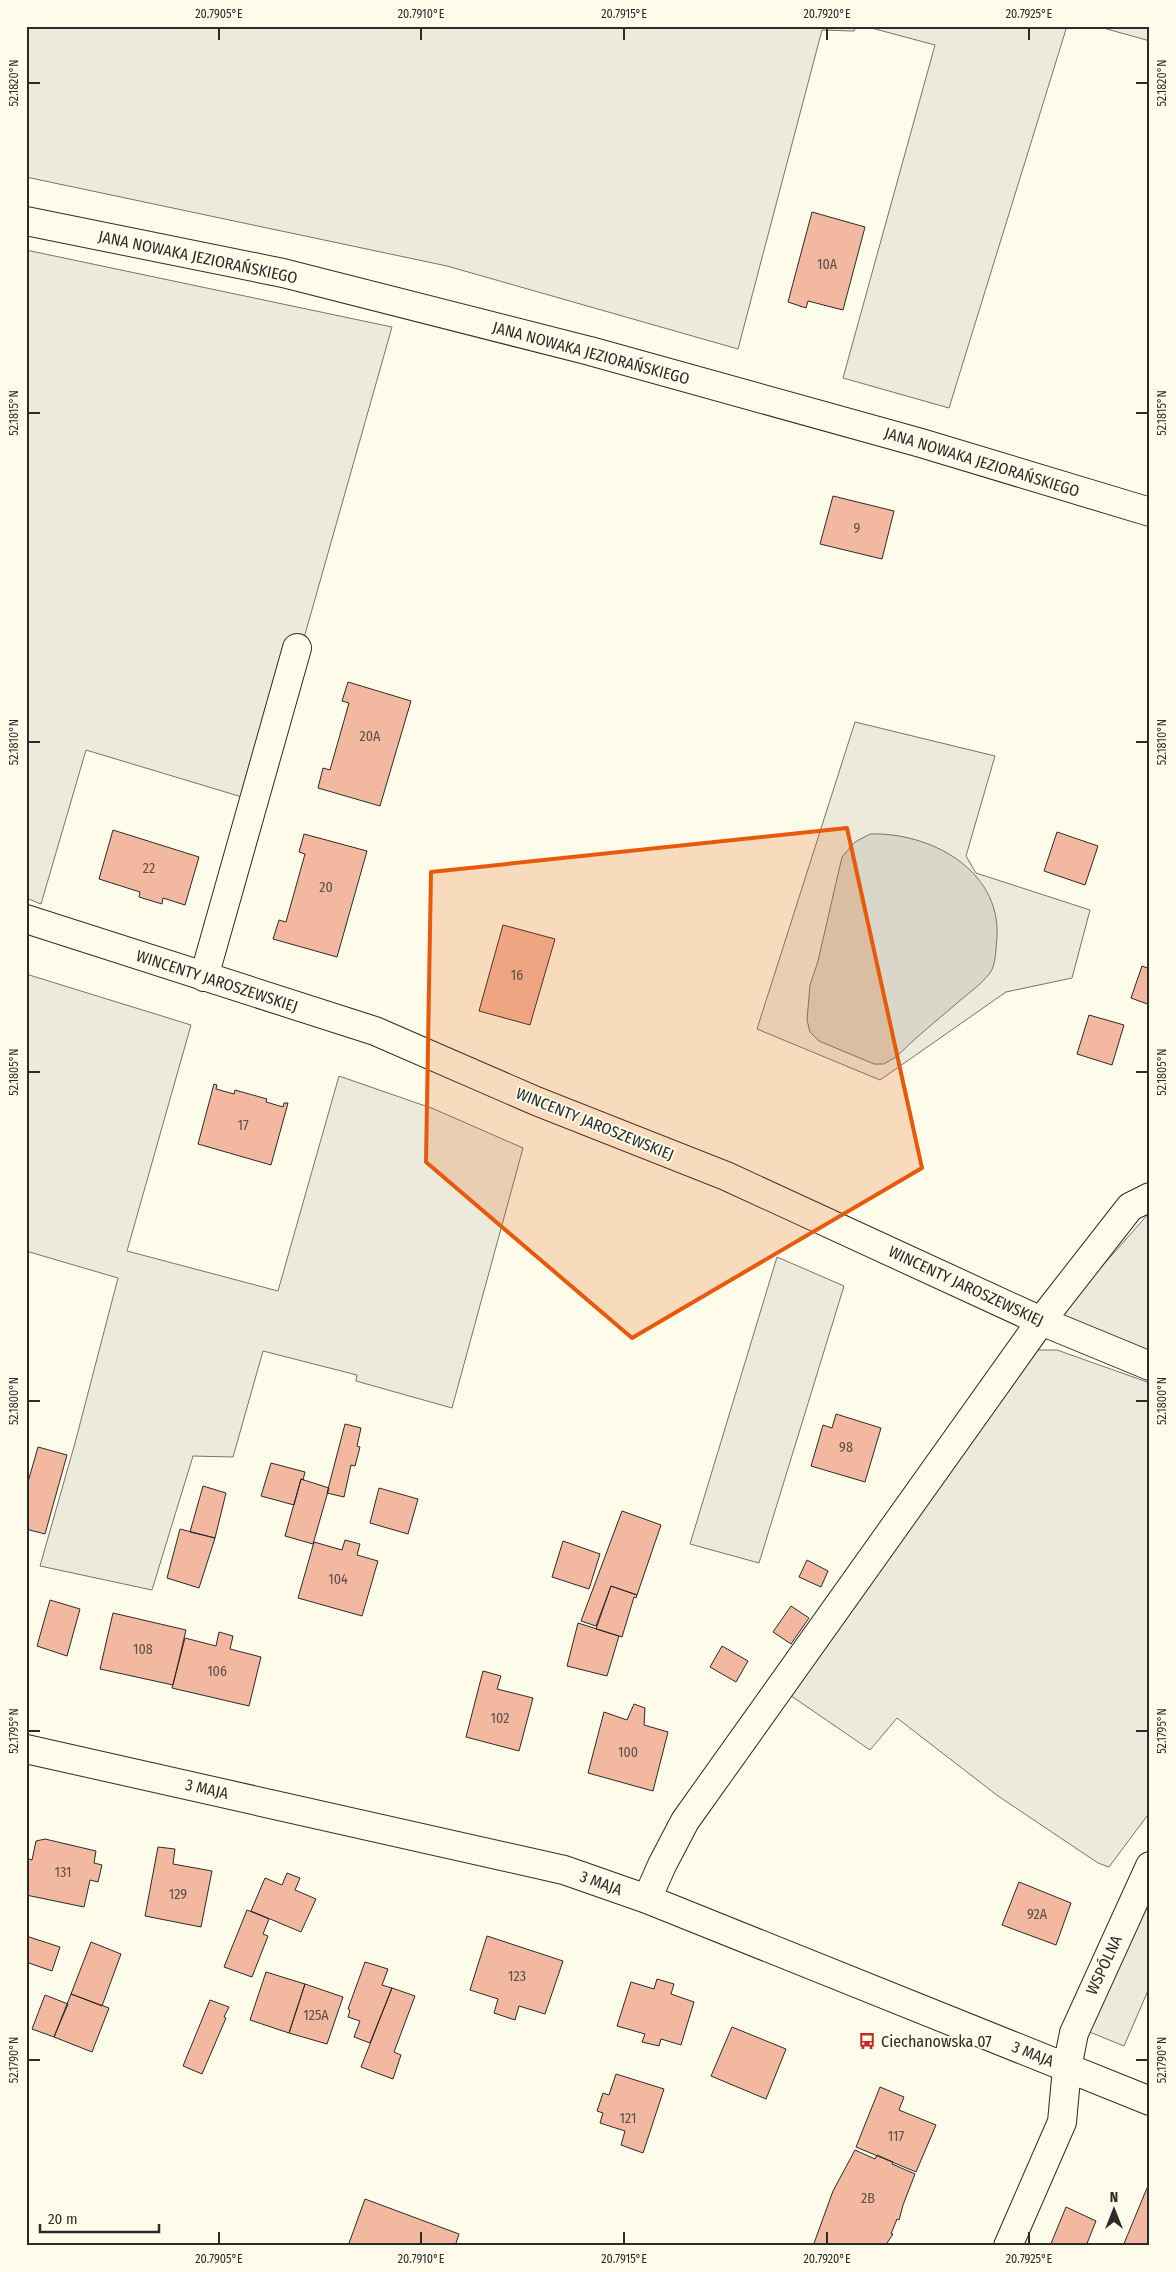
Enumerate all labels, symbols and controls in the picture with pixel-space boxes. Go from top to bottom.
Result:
text: 20.7905°E [195,7,243,21]
text: 20.7910°E [398,7,445,21]
text: 20.7915°E [601,7,647,21]
text: 20.7920°E [803,7,851,21]
text: 20.7925°E [1006,7,1053,21]
text: 52.1820°N [7,59,21,107]
text: 52.1820°N [1155,59,1169,107]
street label: JANA NOWAKA JEZIORAŃSKIEGO [97,227,299,287]
house number: 10A [817,256,838,273]
street label: JANA NOWAKA JEZIORAŃSKIEGO [490,318,692,388]
text: 52.1815°N [7,390,21,436]
text: 52.1815°N [1155,390,1169,436]
street label: JANA NOWAKA JEZIORAŃSKIEGO [882,423,1082,501]
house number: 9 [854,520,861,537]
text: 52.1810°N [7,719,21,765]
text: 52.1810°N [1155,719,1169,765]
house number: 20A [360,728,381,745]
house number: 22 [143,860,155,877]
house number: 20 [319,879,333,896]
street label: WINCENTY JAROSZEWSKIEJ [134,946,300,1016]
house number: 16 [511,967,523,984]
text: 52.1805°N [7,1048,21,1096]
text: 52.1805°N [1155,1048,1169,1096]
street label: WINCENTY JAROSZEWSKIEJ [513,1084,677,1164]
house number: 17 [237,1117,249,1134]
street label: WINCENTY JAROSZEWSKIEJ [886,1242,1046,1330]
text: 52.1800°N [7,1377,21,1425]
text: 52.1800°N [1155,1377,1169,1425]
house number: 98 [839,1439,853,1456]
house number: 104 [328,1571,348,1588]
house number: 108 [133,1641,153,1658]
house number: 106 [207,1663,227,1680]
text: 52.1795°N [7,1708,21,1754]
text: 52.1795°N [1155,1708,1169,1754]
house number: 102 [491,1710,509,1727]
house number: 100 [618,1744,638,1761]
street label: 3 MAJA [184,1775,231,1803]
house number: 131 [55,1864,71,1881]
street label: 3 MAJA [577,1867,625,1900]
house number: 129 [169,1886,187,1903]
house number: 92A [1027,1906,1048,1923]
street label: WSPÓLNA [1082,1932,1126,1998]
house number: 123 [508,1968,526,1985]
house number: 125A [303,2007,329,2024]
bus stop icon: Ciechanowska 07 [857,2031,877,2051]
place label: Ciechanowska 07 [881,2032,992,2051]
text: 52.1790°N [7,2037,21,2083]
street label: 3 MAJA [1009,2037,1057,2071]
text: 52.1790°N [1155,2037,1169,2083]
house number: 121 [620,2110,636,2127]
house number: 117 [888,2128,905,2145]
north arrow [1088,2184,1138,2234]
text: N [1110,2189,1118,2206]
house number: 2B [861,2190,875,2207]
scale bar [40,2202,159,2234]
text: 20 m [48,2210,78,2228]
text: 20.7905°E [195,2252,243,2266]
text: 20.7910°E [398,2252,445,2266]
text: 20.7915°E [601,2252,647,2266]
text: 20.7920°E [803,2252,851,2266]
text: 20.7925°E [1006,2252,1053,2266]

